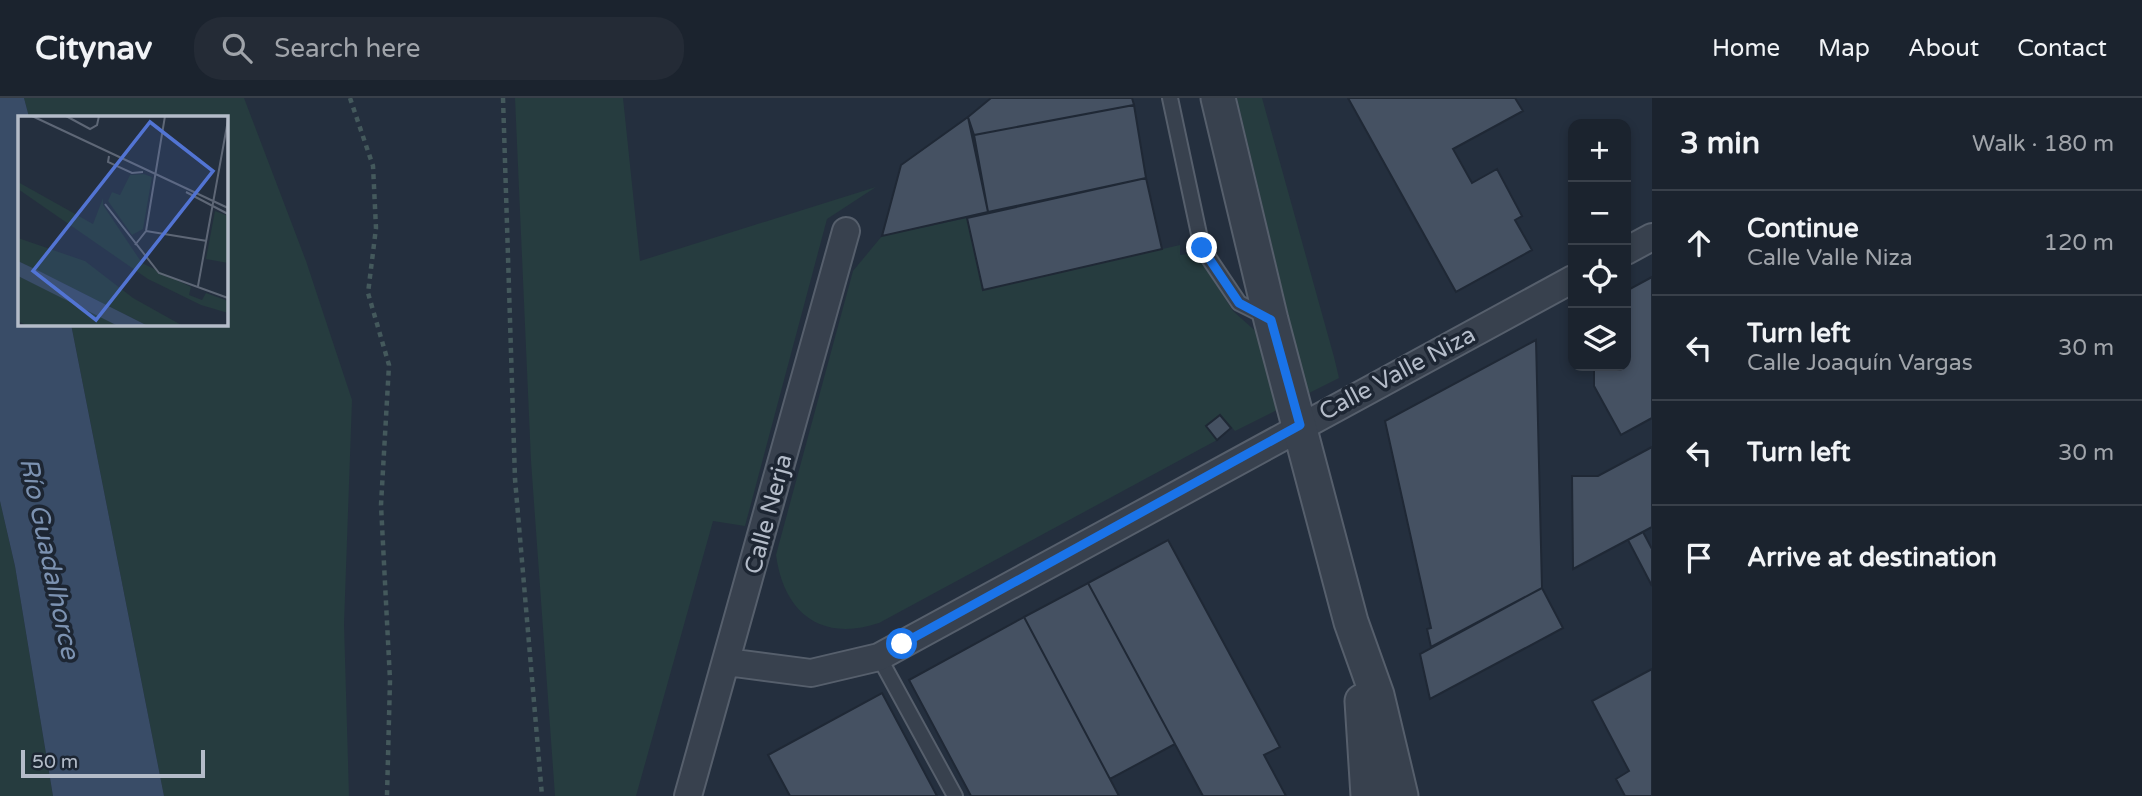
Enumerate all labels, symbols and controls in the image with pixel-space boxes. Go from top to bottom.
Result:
search box [194,17,684,80]
text: Citynav [35,29,152,68]
icon: search [218,29,256,67]
text: Search here [274,33,420,64]
text: Home [1712,34,1780,63]
text: Map [1818,34,1870,63]
text: About [1908,34,1979,63]
text: Contact [2017,34,2107,63]
inset map [18,116,228,326]
map controls [1568,119,1631,371]
button: + [1568,119,1631,182]
text: 3 min [1680,125,1760,162]
text: Walk · 180 m [1972,130,2114,158]
button: − [1568,182,1631,245]
text: Continue [1747,213,1859,244]
icon: ahead [1680,224,1718,262]
text: 120 m [2044,229,2114,257]
route end [1186,232,1217,263]
text: Calle Valle Niza [1747,244,1913,272]
button: locate [1568,245,1631,308]
button: layers [1568,308,1631,371]
text: Turn left [1747,318,1850,349]
street label: Calle Valle Niza [1314,320,1480,427]
icon: left [1680,329,1718,367]
text: 30 m [2058,334,2114,362]
text: Calle Joaquín Vargas [1747,349,1973,377]
icon: left [1680,434,1718,472]
text: Turn left [1747,437,1850,468]
text: 30 m [2058,439,2114,467]
street label: Calle Nerja [739,451,798,577]
water label: Río Guadalhorce [13,455,86,663]
icon: arrive [1680,539,1718,577]
text: Arrive at destination [1747,542,1997,573]
route start [886,628,917,659]
scale bar [21,747,205,779]
text: 50 m [32,751,78,773]

